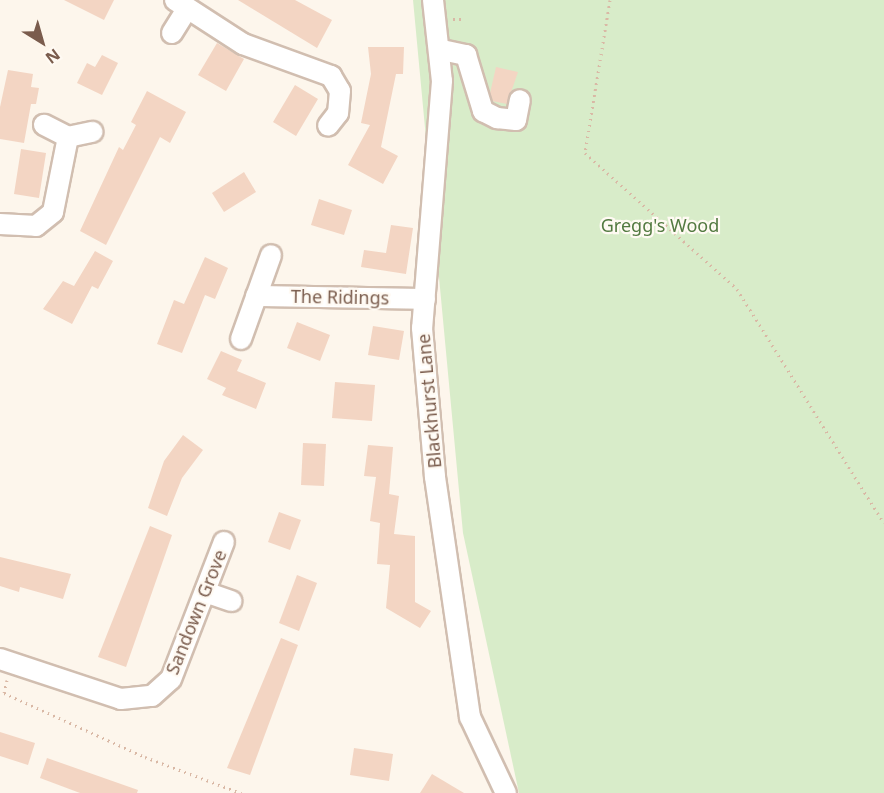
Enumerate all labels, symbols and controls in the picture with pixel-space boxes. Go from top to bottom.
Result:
north arrow [12,12,72,72]
text: N [41,44,65,69]
park label: Gregg's Wood [601,214,719,236]
street label: The Ridings [291,285,389,309]
street label: Blackhurst Lane [412,333,446,469]
street label: Sandown Grove [161,546,231,678]

